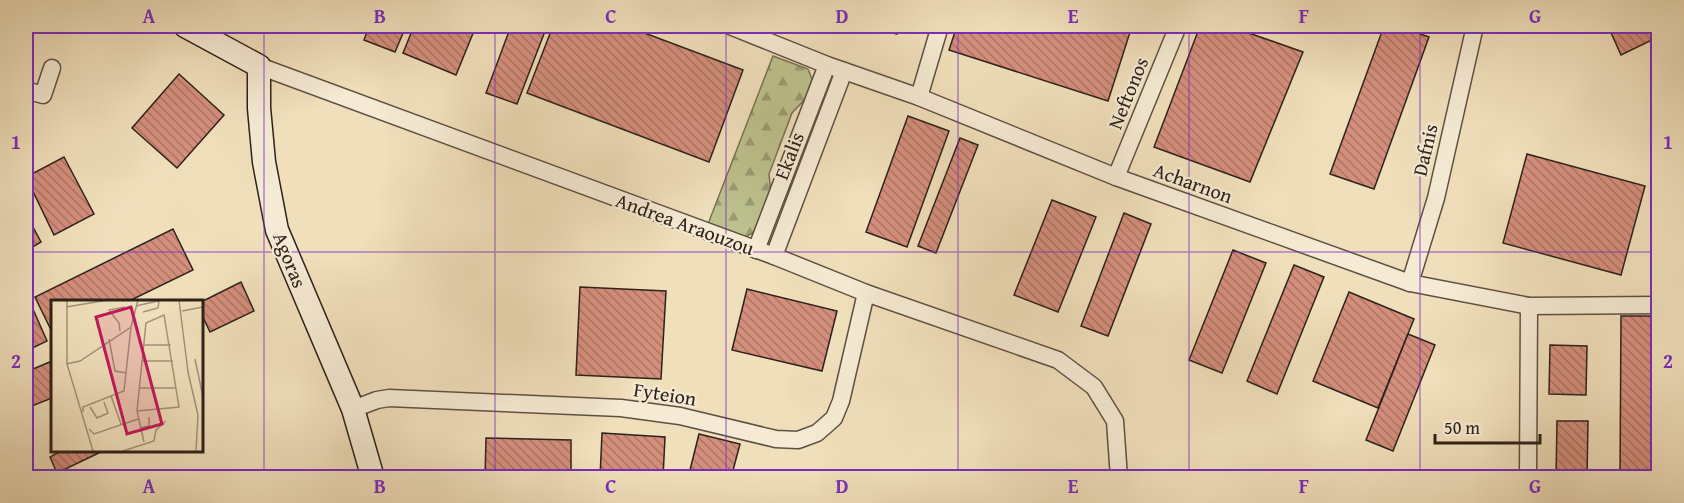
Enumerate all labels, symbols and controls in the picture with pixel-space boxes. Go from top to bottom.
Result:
text: A [143,1,156,30]
text: B [374,1,386,30]
text: C [605,1,617,30]
text: D [835,1,849,30]
text: E [1068,1,1079,30]
text: F [1299,1,1309,30]
text: G [1529,1,1541,30]
street label: Neftonos [1100,52,1155,133]
street label: Dafnis [1404,121,1445,179]
text: 1 [11,127,21,156]
text: 1 [1663,127,1673,156]
street label: Ekalis [766,128,811,184]
street label: Acharnon [1150,155,1237,210]
street label: Andrea Araouzou [612,185,759,262]
street label: Agoras [266,228,315,292]
inset map [51,300,202,452]
text: 2 [11,346,21,375]
text: 2 [1663,346,1673,375]
street label: Fyteion [632,374,699,413]
scale bar [1435,407,1540,445]
text: 50 m [1444,414,1480,441]
text: A [143,471,156,500]
text: B [374,471,386,500]
text: C [605,471,617,500]
text: D [835,471,849,500]
text: E [1068,471,1079,500]
text: F [1299,471,1309,500]
text: G [1529,471,1541,500]

